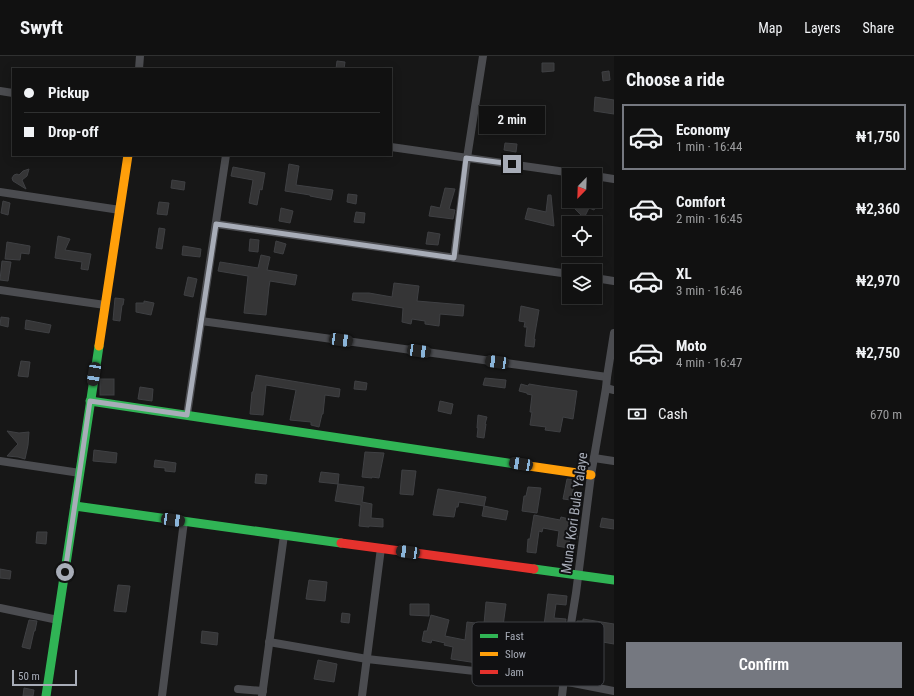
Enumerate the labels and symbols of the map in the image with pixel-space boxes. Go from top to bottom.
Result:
callout: 2 min [479,106,545,134]
route end [503,155,521,173]
north arrow [562,168,602,208]
car [328,332,354,348]
car [406,343,432,359]
car [484,354,510,370]
car [86,361,102,387]
street label: Muna Kori Bula Yalaye [558,451,591,575]
car [508,456,534,472]
car [160,512,186,528]
car [395,544,421,560]
route start [56,563,74,581]
legend [472,622,604,686]
text: Fast [505,630,524,643]
text: Slow [505,648,526,661]
text: Jam [505,666,524,679]
scale bar [12,668,77,687]

